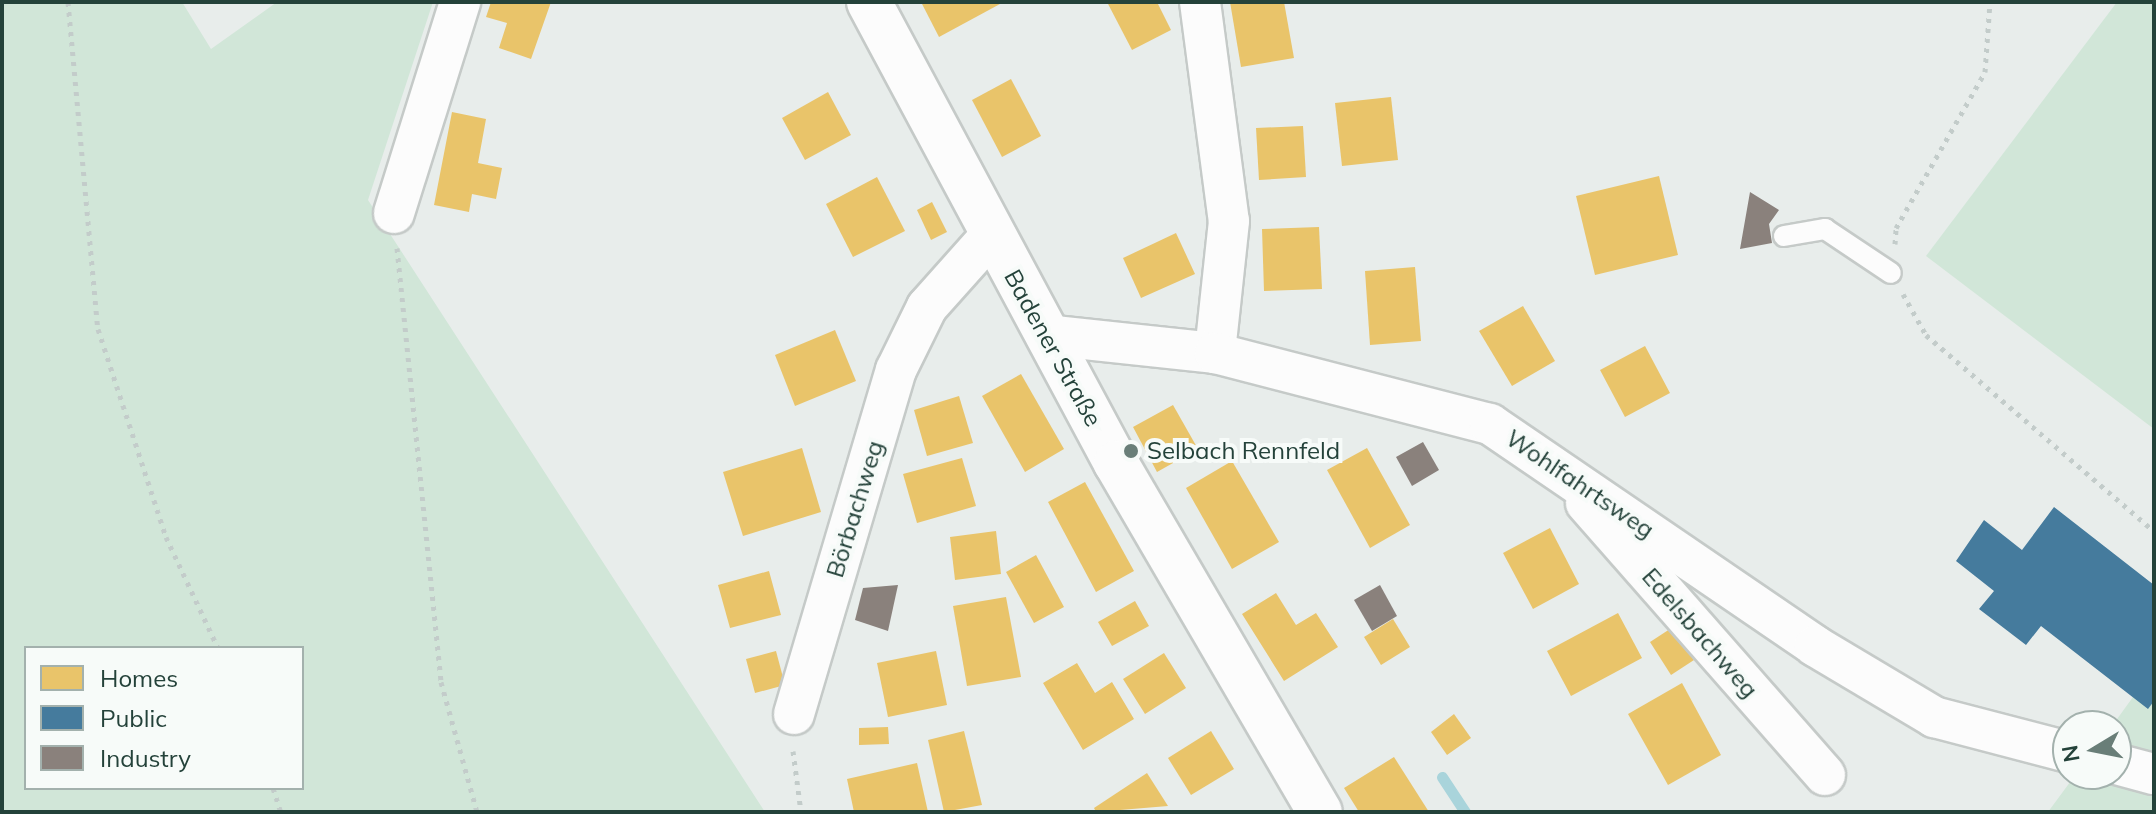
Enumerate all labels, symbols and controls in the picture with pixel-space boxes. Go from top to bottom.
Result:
street label: Badener Straße [998,265,1108,431]
street label: Wohlfahrtsweg [1500,424,1660,544]
street label: Börbachweg [821,437,889,581]
place label: Selbach Rennfeld [1147,437,1340,465]
marker: Selbach Rennfeld [1122,442,1140,460]
street label: Edelsbachweg [1636,562,1764,704]
legend [24,646,304,790]
text: Homes [100,663,178,693]
text: Public [100,703,167,733]
north arrow [2052,710,2132,790]
text: Industry [100,743,191,773]
text: N [2055,743,2086,764]

